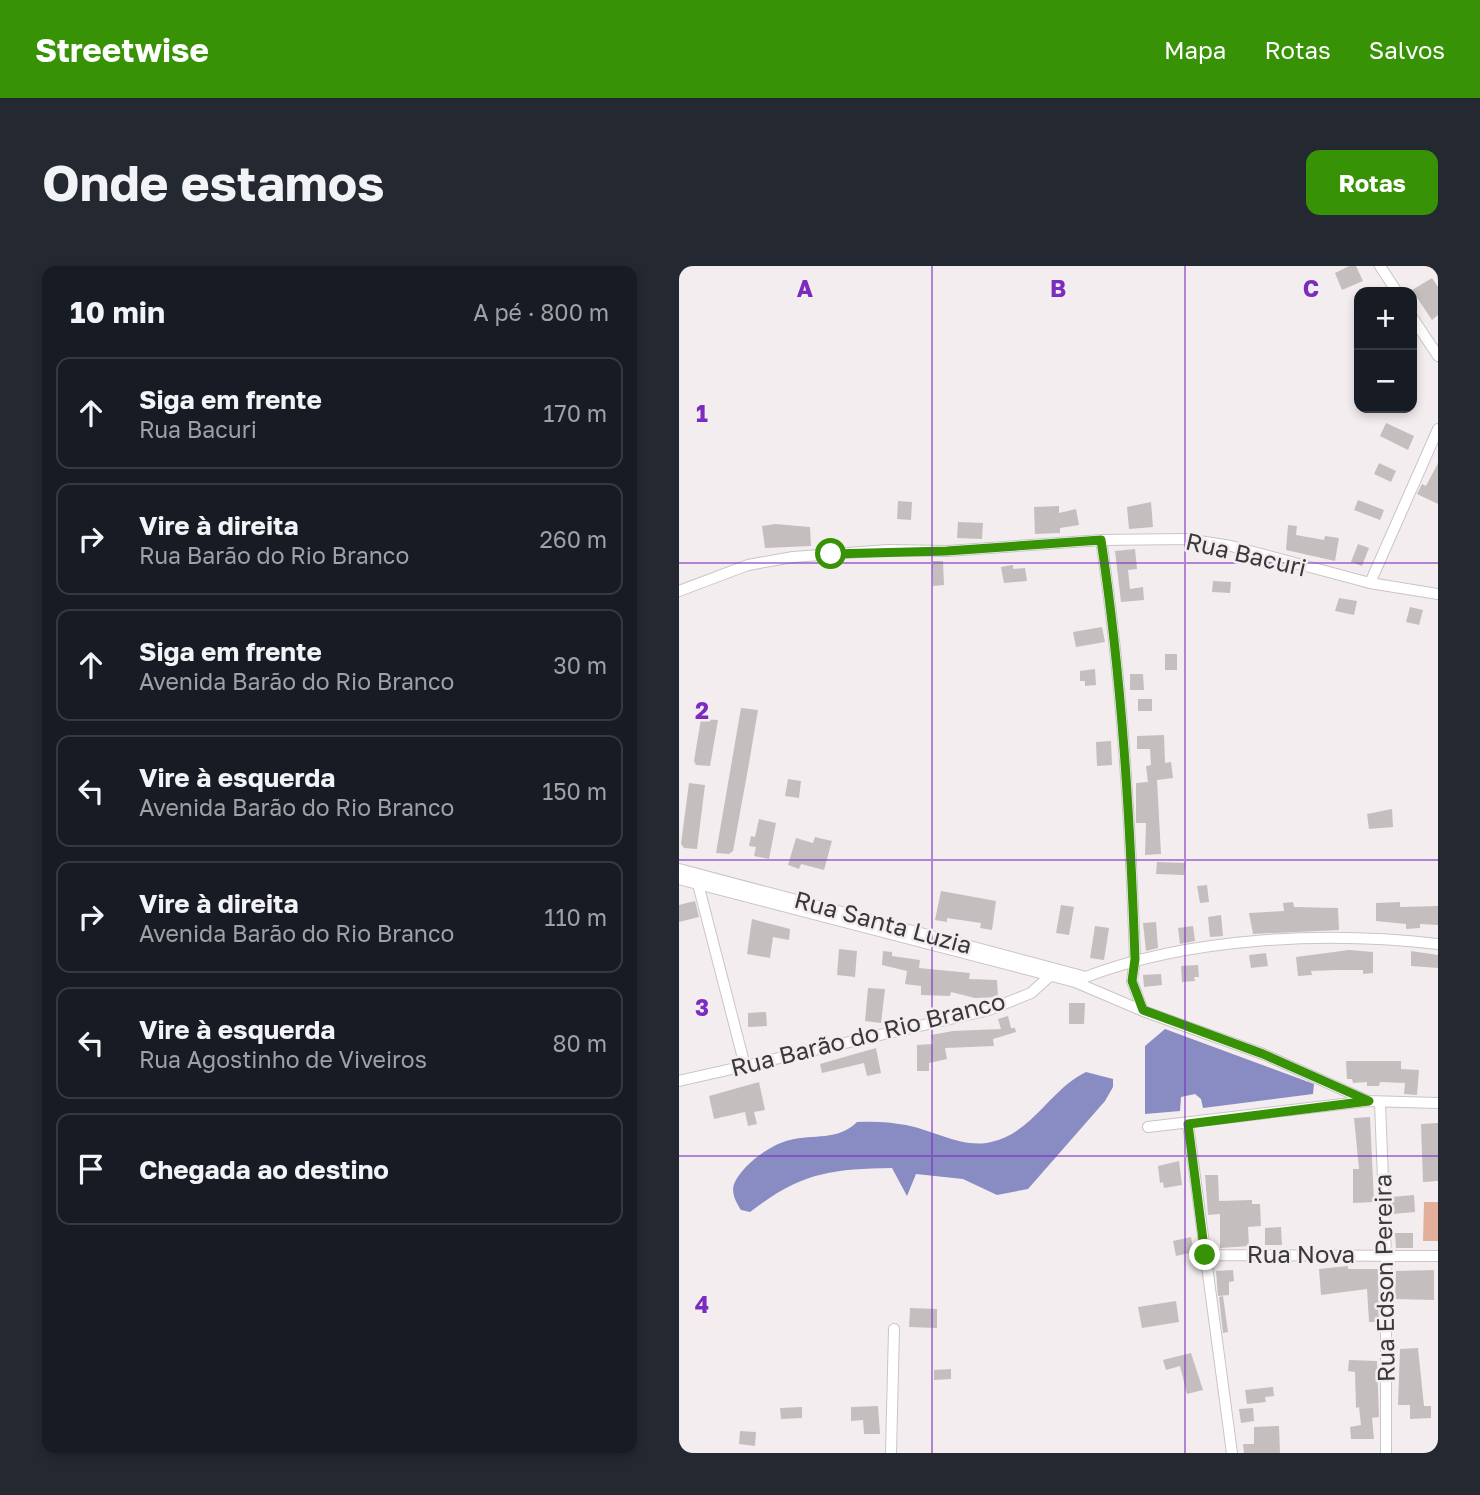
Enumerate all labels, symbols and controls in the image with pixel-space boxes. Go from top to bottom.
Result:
text: Streetwise [35,30,209,69]
text: Mapa [1164,35,1226,64]
text: Rotas [1264,35,1331,64]
text: Salvos [1369,35,1445,64]
button: Rotas [1306,150,1438,215]
text: Onde estamos [42,153,385,212]
text: A [797,274,814,302]
text: B [1050,274,1066,302]
text: C [1303,274,1319,302]
map controls [1354,287,1417,413]
button: + [1354,287,1417,350]
text: 10 min [70,294,165,330]
text: A pé · 800 m [473,298,609,326]
button: − [1354,350,1417,413]
text: Siga em frente [139,384,322,415]
icon: ahead [72,394,110,432]
text: 170 m [543,399,607,427]
text: 1 [696,399,708,427]
text: Rua Bacuri [139,415,257,443]
text: Vire à direita [139,510,299,541]
icon: right [72,520,110,558]
text: 260 m [539,525,607,553]
street label: Rua Bacuri [1183,526,1310,581]
route start [815,538,846,569]
text: Rua Barão do Rio Branco [139,541,409,569]
text: Siga em frente [139,636,322,667]
icon: ahead [72,646,110,684]
text: 30 m [553,651,607,679]
text: Avenida Barão do Rio Branco [139,667,454,695]
text: 2 [695,696,709,724]
text: Vire à esquerda [139,762,335,793]
icon: left [72,772,110,810]
text: 150 m [542,777,607,805]
text: Avenida Barão do Rio Branco [139,793,454,821]
street label: Rua Santa Luzia [792,884,975,959]
text: Vire à direita [139,888,299,919]
icon: right [72,898,110,936]
text: 110 m [544,903,607,931]
text: Avenida Barão do Rio Branco [139,919,454,947]
street label: Rua Barão do Rio Branco [727,985,1008,1082]
text: 3 [695,993,709,1021]
text: Vire à esquerda [139,1014,335,1045]
icon: left [72,1024,110,1062]
text: 80 m [553,1029,607,1057]
text: Rua Agostinho de Viveiros [139,1045,427,1073]
icon: arrive [72,1150,110,1188]
text: Chegada ao destino [139,1154,389,1185]
street label: Rua Edson Pereira [1367,1174,1400,1383]
route end [1189,1239,1220,1270]
street label: Rua Nova [1247,1239,1355,1268]
text: 4 [695,1290,709,1318]

